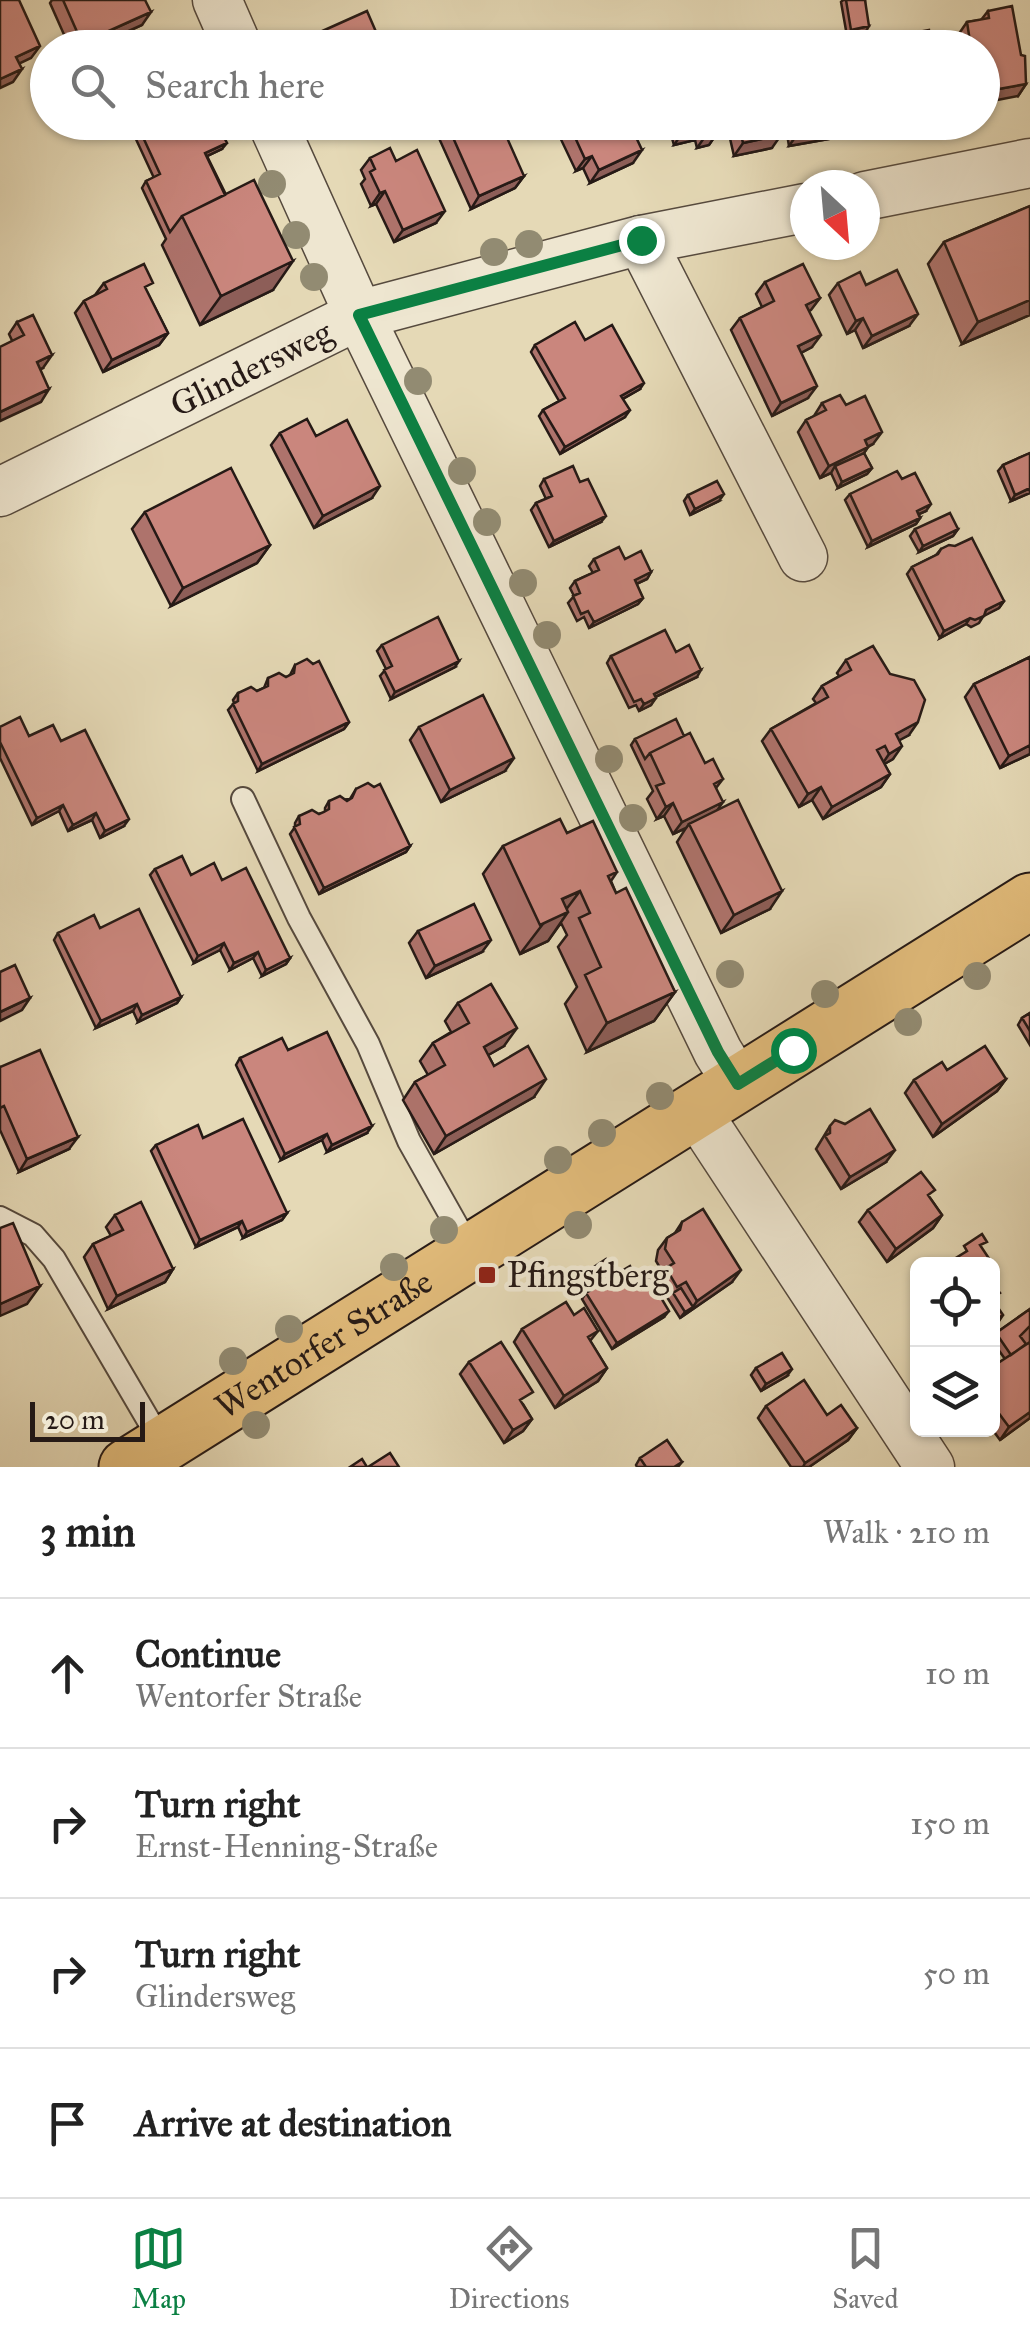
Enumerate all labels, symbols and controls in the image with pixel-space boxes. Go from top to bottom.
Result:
search box [30,30,1000,140]
icon: search [65,58,120,113]
text: Search here [145,62,325,108]
north arrow [790,170,880,260]
route end [619,218,665,264]
street label: Glindersweg [163,310,340,426]
route start [771,1028,817,1074]
place label: Pfingstberg [507,1254,669,1297]
map controls [910,1257,1000,1437]
button: locate [910,1257,1000,1347]
street label: Wentorfer Straße [207,1260,440,1428]
marker: Pfingstberg [476,1264,498,1286]
button: layers [910,1347,1000,1437]
scale bar [30,1397,145,1442]
text: 20 m [45,1402,105,1437]
text: 3 min [40,1506,135,1558]
text: Walk · 210 m [823,1513,990,1552]
text: Continue [135,1631,281,1677]
icon: ahead [40,1646,95,1701]
text: 10 m [925,1654,990,1693]
text: Wentorfer Straße [135,1677,362,1716]
text: Turn right [135,1781,301,1827]
icon: right [40,1796,95,1851]
text: 150 m [910,1804,990,1843]
text: Ernst-Henning-Straße [135,1827,438,1866]
text: Turn right [135,1931,301,1977]
icon: right [40,1946,95,2001]
text: 50 m [923,1954,990,1993]
text: Glindersweg [135,1977,295,2016]
icon: arrive [40,2096,95,2151]
text: Arrive at destination [135,2100,452,2146]
tab: Map [131,2221,186,2316]
tab: Directions [449,2221,570,2316]
tab: Saved [832,2221,899,2316]

